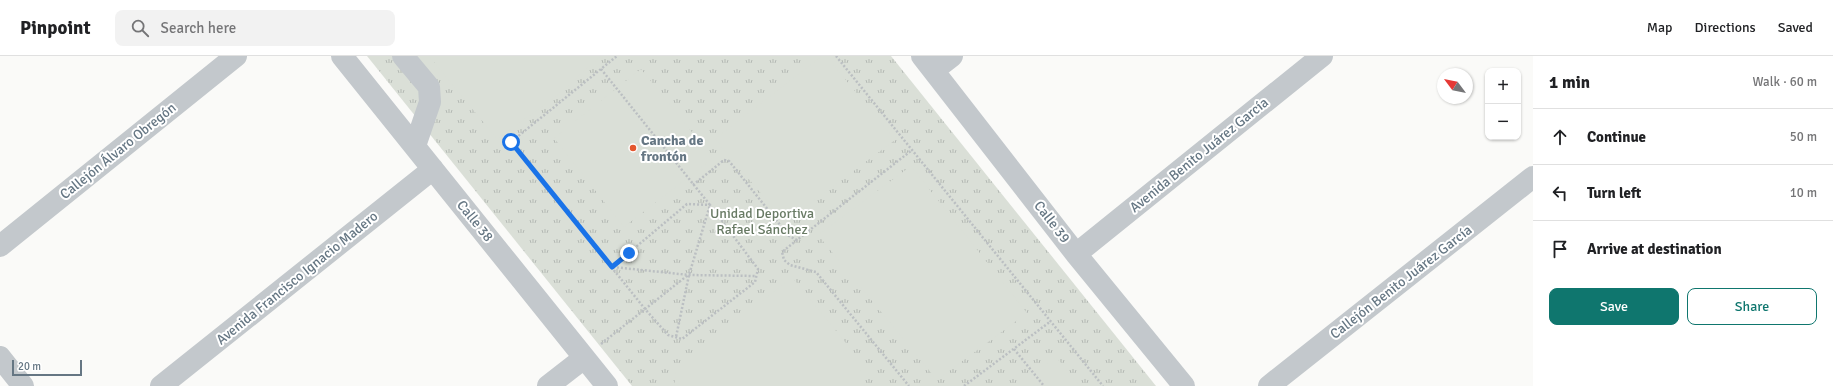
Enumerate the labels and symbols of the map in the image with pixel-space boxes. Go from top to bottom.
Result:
north arrow [1437,68,1473,104]
street label: Avenida Benito Juárez García [1126,94,1272,216]
street label: Callejón Álvaro Obregón [57,99,179,203]
place label: Cancha de frontón [640,132,703,165]
route start [502,133,520,151]
marker: Cancha de frontón [628,143,638,153]
street label: Calle 38 [453,197,497,245]
street label: Calle 39 [1030,198,1074,246]
park label: Unidad Deportiva Rafael Sánchez [710,205,814,238]
street label: Avenida Francisco Ignacio Madero [213,208,381,348]
street label: Callejón Benito Juárez García [1327,221,1475,343]
route end [620,244,638,262]
scale bar [12,358,82,377]

